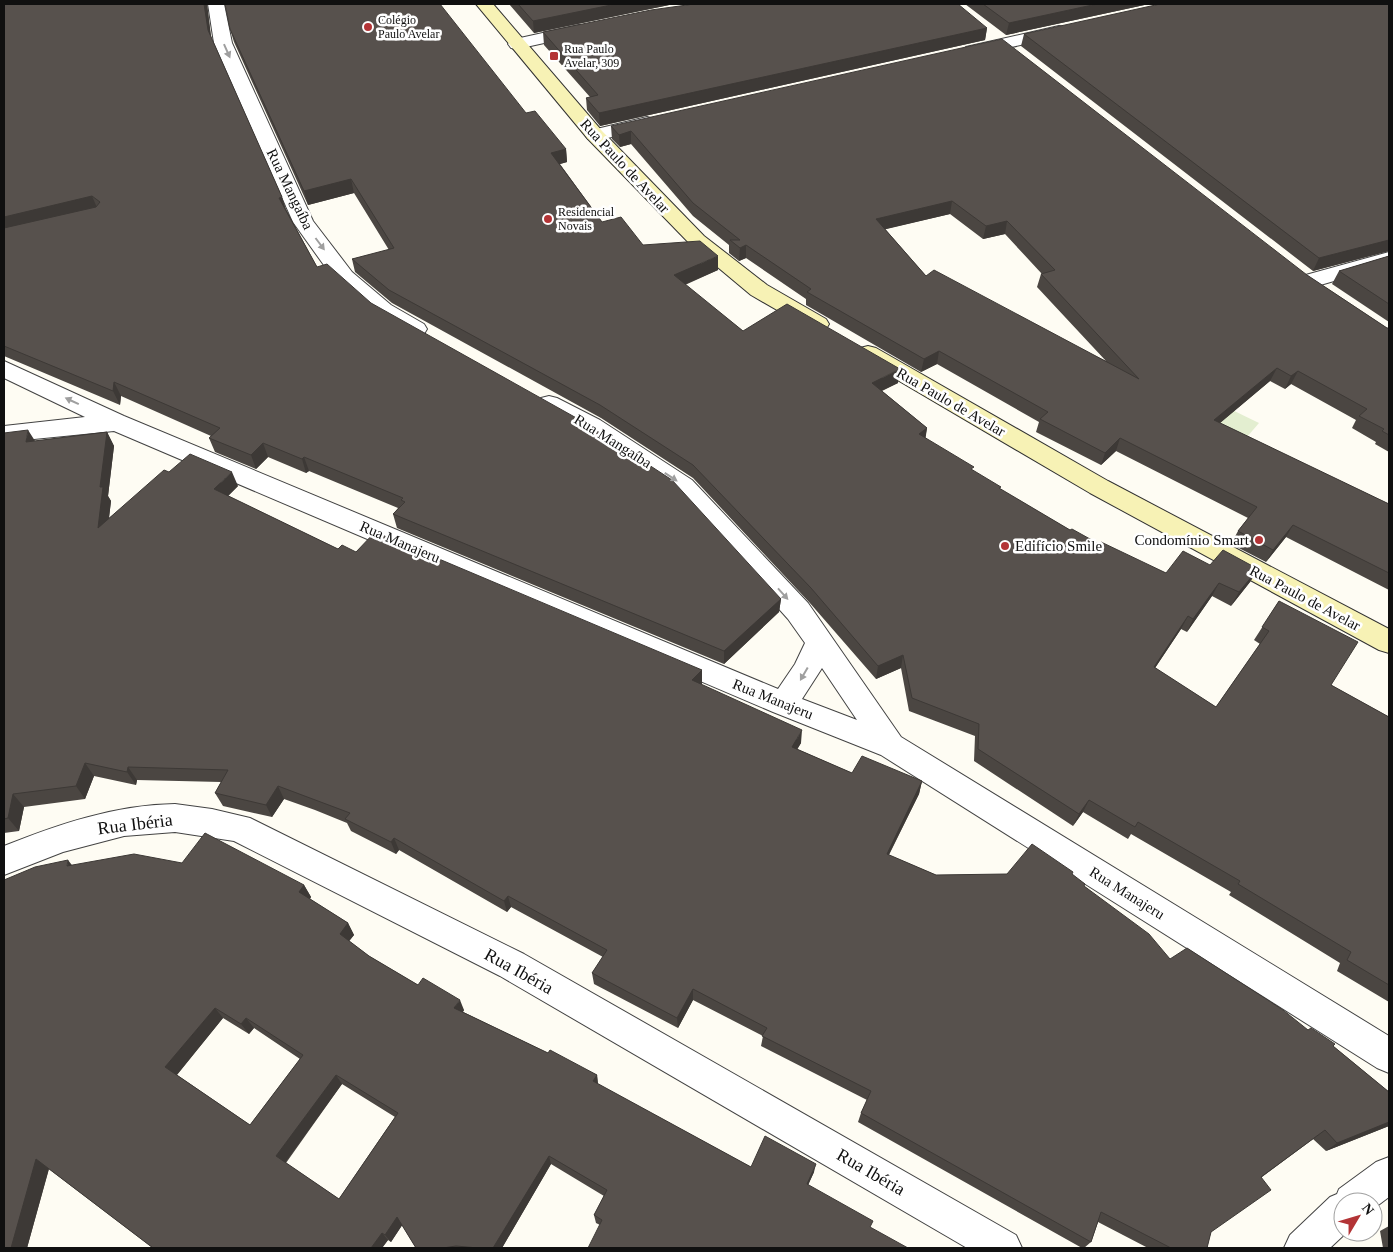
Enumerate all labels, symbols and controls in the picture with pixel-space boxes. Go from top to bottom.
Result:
place label: Colégio Paulo Avelar [378,13,439,41]
marker: Colégio Paulo Avelar [362,21,374,33]
place label: Rua Paulo Avelar, 309 [564,42,619,70]
one-way arrow [223,44,231,58]
marker: Rua Paulo Avelar, 309 [548,50,560,62]
street label: Rua Paulo de Avelar [577,116,673,216]
street label: Rua Mangaíba [264,146,317,232]
place label: Residencial Novais [558,205,615,233]
marker: Residencial Novais [542,213,554,225]
one-way arrow [314,237,325,250]
street label: Rua Paulo de Avelar [894,364,1008,440]
one-way arrow [65,397,79,405]
street label: Rua Mangaíba [571,411,655,471]
one-way arrow [664,473,677,482]
street label: Rua Manajeru [358,518,443,566]
place label: Condomínio Smart [1134,532,1250,548]
marker: Condomínio Smart [1253,534,1265,546]
place label: Edifício Smile [1015,538,1102,554]
marker: Edifício Smile [999,540,1011,552]
street label: Rua Paulo de Avelar [1247,562,1363,634]
one-way arrow [777,588,789,600]
one-way arrow [799,668,808,681]
street label: Rua Manajeru [730,676,816,723]
street label: Rua Ibéria [96,809,174,839]
street label: Rua Manajeru [1087,864,1168,923]
street label: Rua Ibéria [481,944,557,998]
street label: Rua Ibéria [833,1144,909,1200]
north arrow [1333,1192,1383,1242]
text: N [1359,1201,1377,1218]

